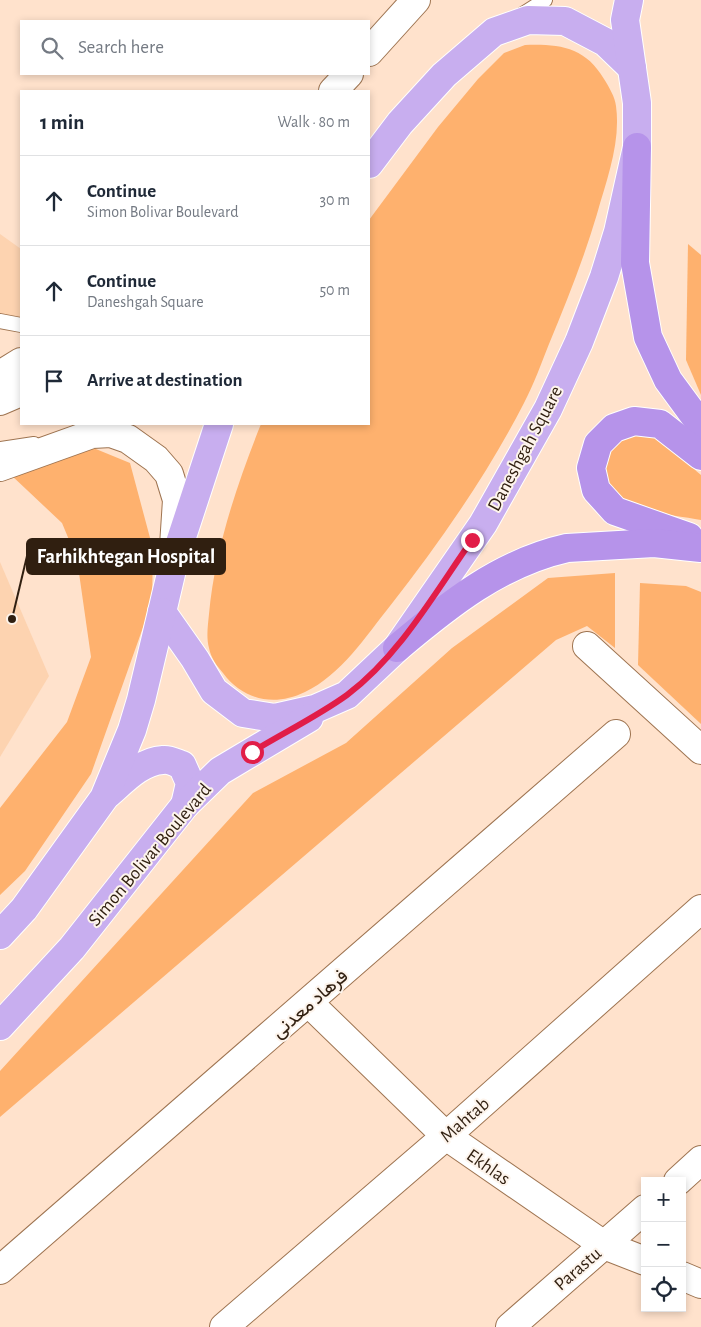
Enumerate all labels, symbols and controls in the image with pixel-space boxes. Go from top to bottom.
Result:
search box [20,20,370,75]
icon: search [38,34,66,62]
text: Search here [78,38,164,57]
text: 1 min [40,112,84,133]
text: Walk · 80 m [278,114,350,130]
text: Continue [87,182,156,201]
icon: ahead [40,187,68,215]
text: 30 m [320,192,350,208]
text: Simon Bolivar Boulevard [87,204,238,220]
text: Continue [87,272,156,291]
icon: ahead [40,277,68,305]
text: 50 m [319,282,350,298]
text: Daneshgah Square [87,294,204,310]
icon: arrive [40,367,68,395]
text: Arrive at destination [87,371,243,390]
street label: Daneshgah Square [484,383,566,514]
route end [461,529,484,552]
callout: Farhikhtegan Hospital [27,539,225,574]
text: Farhikhtegan Hospital [37,547,215,567]
route start [241,741,264,764]
street label: Simon Bolivar Boulevard [85,780,215,930]
street label: فرهاد معدنی [268,966,352,1043]
street label: Mahtab [437,1094,493,1146]
street label: Ekhlas [463,1146,513,1189]
map controls [641,1177,686,1312]
button: + [641,1177,686,1222]
button: − [641,1222,686,1267]
street label: Parastu [551,1244,605,1295]
button: locate [641,1267,686,1312]

